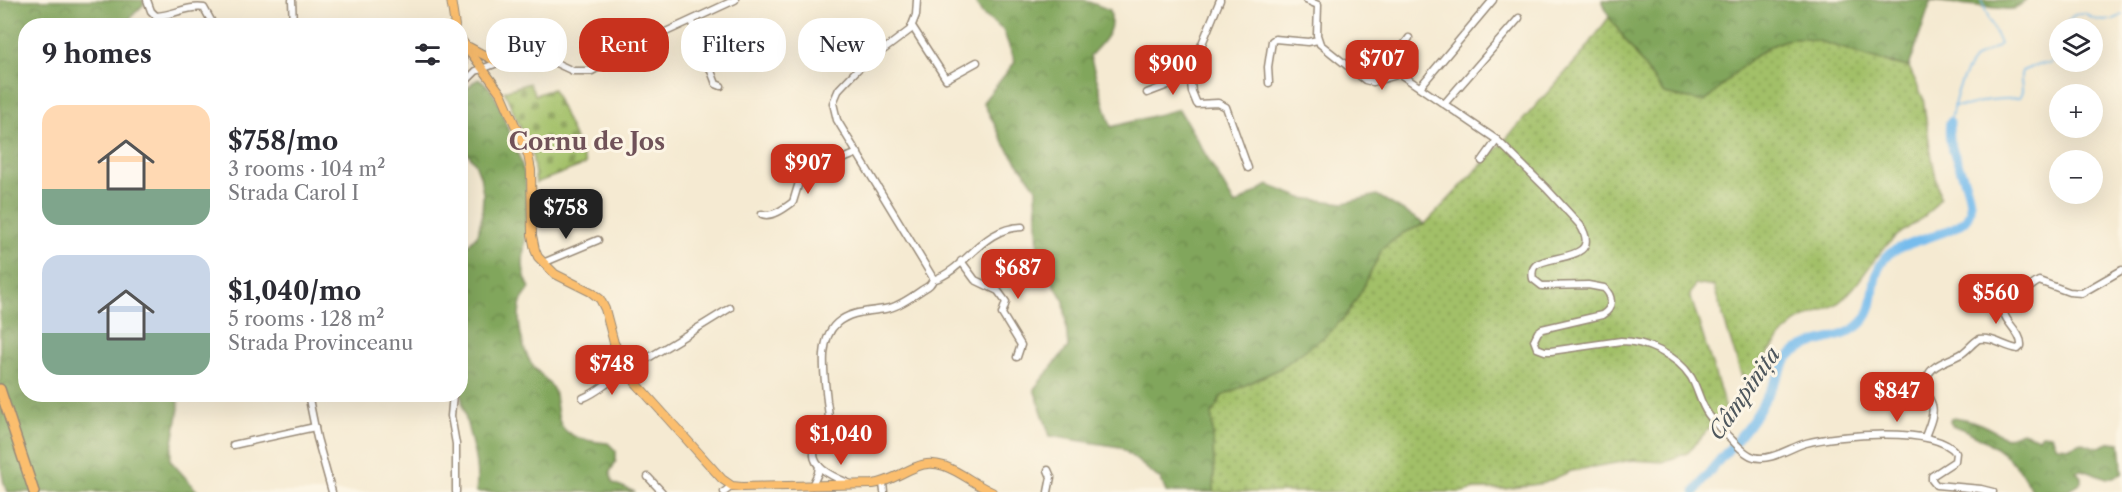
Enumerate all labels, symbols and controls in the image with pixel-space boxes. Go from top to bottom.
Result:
chip: Buy [486,18,567,72]
chip: Rent [579,18,669,72]
chip: Filters [681,18,786,72]
chip: New [798,18,886,72]
map controls [2049,18,2103,204]
button: layers [2049,18,2103,72]
text: 9 homes [42,38,152,70]
icon: filters [411,38,444,71]
pin: $707 [1346,40,1418,91]
pin: $900 [1137,45,1209,96]
text: $707 [1360,47,1404,71]
text: $900 [1149,52,1197,76]
button: + [2049,84,2103,138]
text: $758/mo [228,125,338,157]
district label: Cornu de Jos [509,127,665,156]
icon: home [90,129,162,201]
pin: $907 [772,144,844,195]
button: − [2049,150,2103,204]
text: $907 [785,151,831,175]
text: 3 rooms · 104 m² [228,157,385,181]
text: Strada Carol I [228,181,359,205]
pin: $758 [530,189,602,240]
text: $758 [544,196,588,220]
pin: $687 [982,249,1054,300]
text: $687 [995,256,1041,280]
pin: $560 [1960,274,2032,325]
text: $1,040/mo [228,275,361,307]
icon: home [90,279,162,351]
text: $560 [1973,281,2019,305]
text: 5 rooms · 128 m² [228,307,384,331]
text: Strada Provinceanu [228,331,413,355]
water label: Câmpinița [1703,342,1787,445]
pin: $748 [576,345,648,396]
text: $748 [589,352,635,376]
pin: $847 [1861,372,1933,423]
text: $847 [1874,379,1920,403]
pin: $1,040 [792,415,890,466]
text: $1,040 [810,422,872,446]

